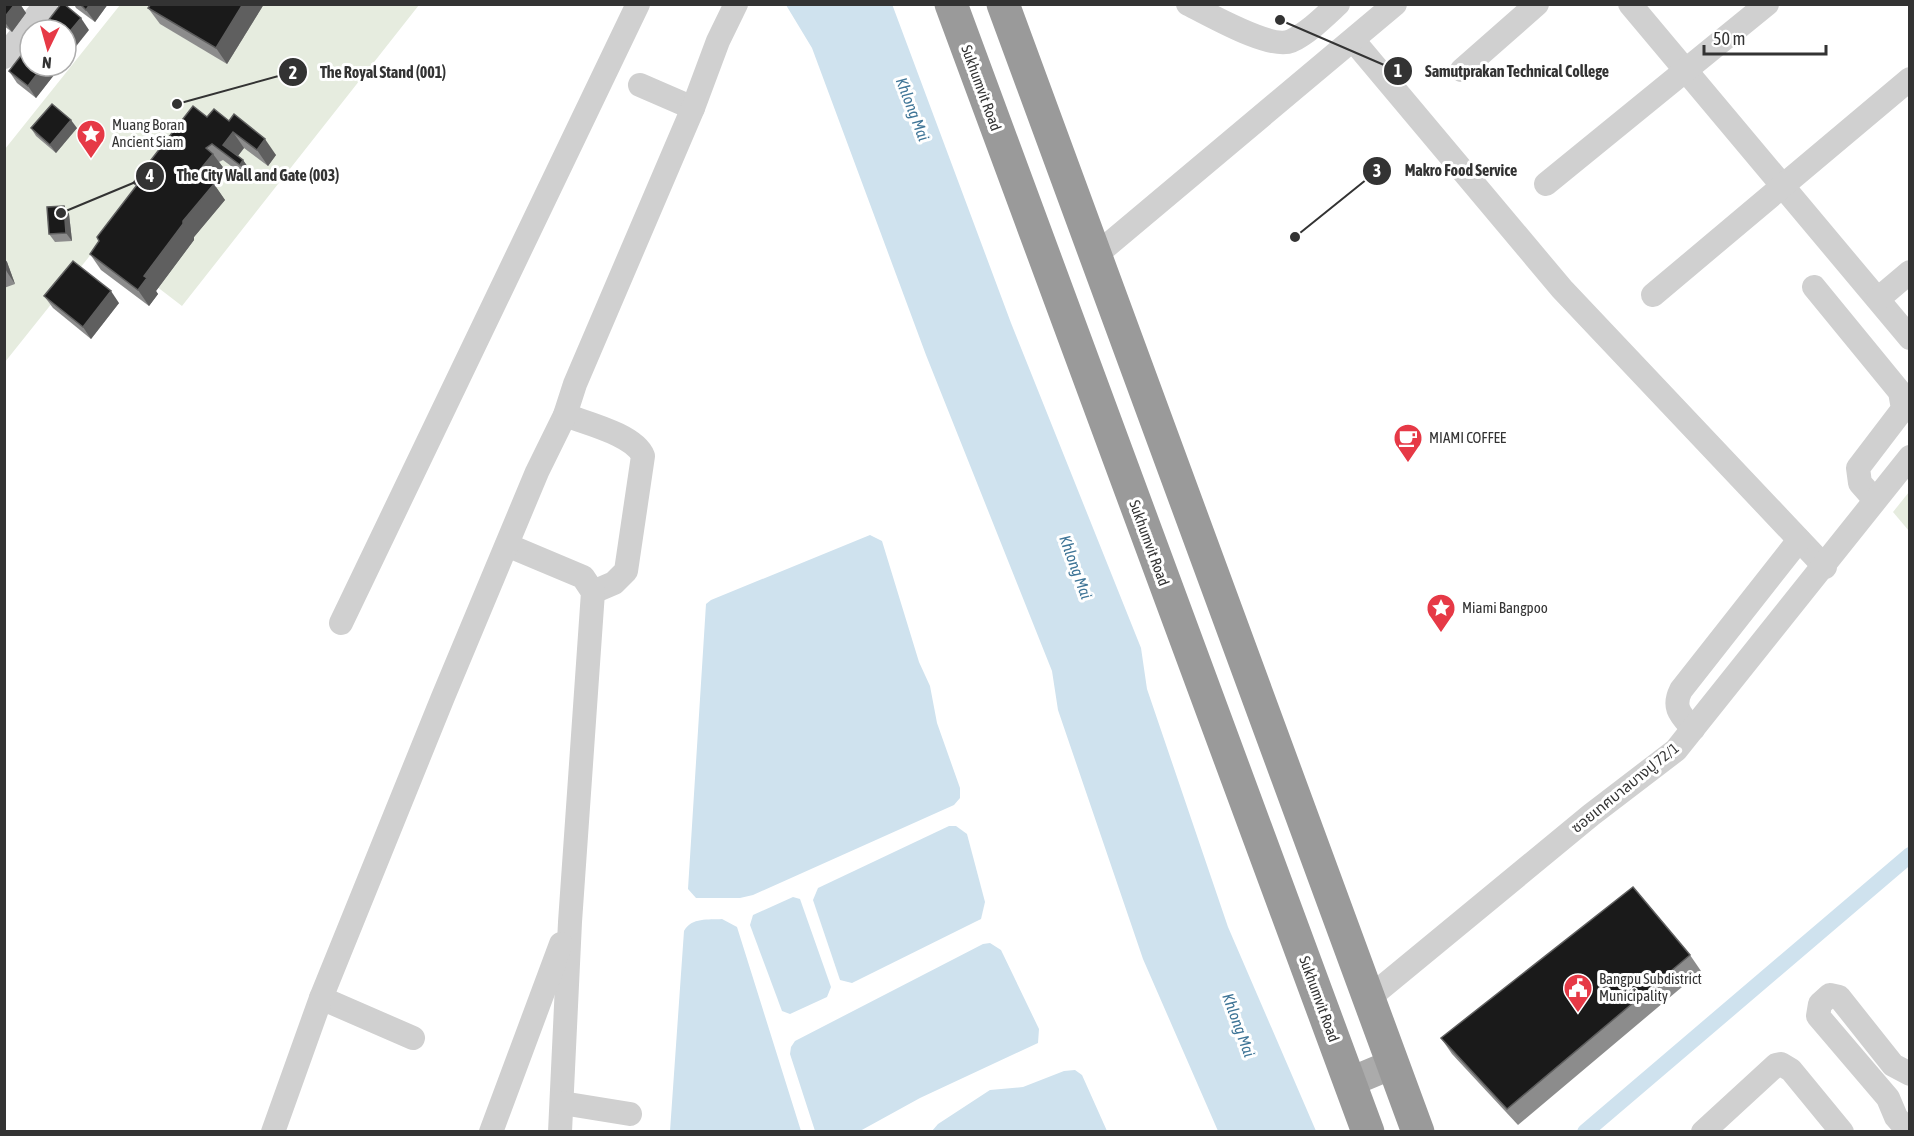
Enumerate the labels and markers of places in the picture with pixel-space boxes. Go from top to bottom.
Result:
callout: Samutprakan Technical College [1383,54,1621,88]
callout: The Royal Stand (001) [278,55,458,89]
place label: Muang Boran Ancient Siam [112,116,185,150]
place icon: Muang Boran Ancient Siam [75,118,107,160]
callout: Makro Food Service [1362,154,1529,188]
callout: The City Wall and Gate (003) [135,159,352,193]
cafe icon: MIAMI COFFEE [1392,422,1424,464]
place label: MIAMI COFFEE [1429,429,1507,446]
place icon: Miami Bangpoo [1425,592,1457,634]
place label: Miami Bangpoo [1462,599,1548,616]
place label: Bangpu Subdistrict Municipality [1599,970,1702,1004]
public building icon: Bangpu Subdistrict Municipality [1562,972,1594,1014]

